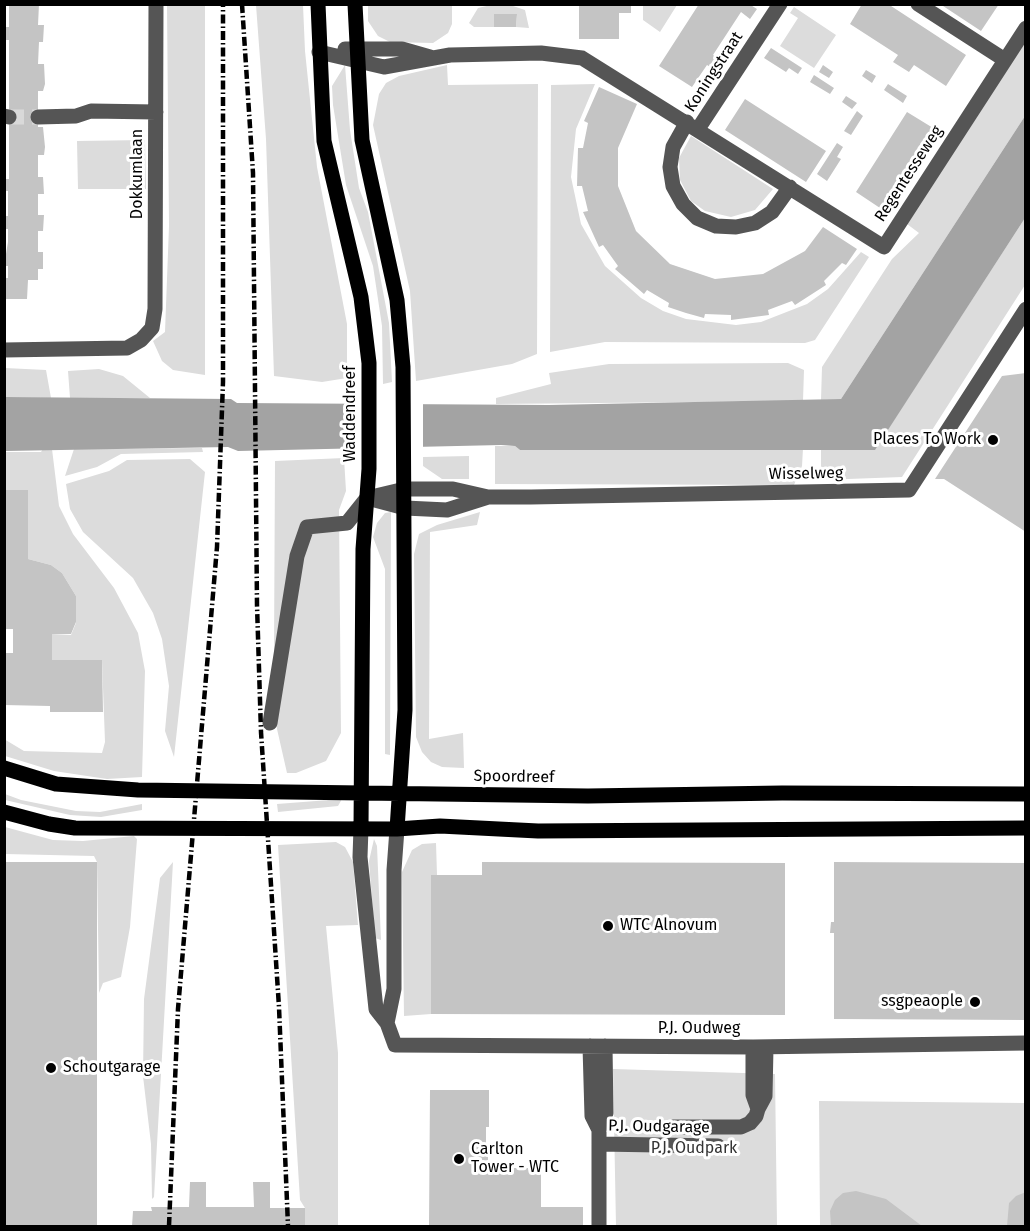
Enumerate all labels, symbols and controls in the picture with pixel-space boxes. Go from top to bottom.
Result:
street label: Koningstraat [681,28,747,116]
street label: Regentesseweg [871,122,947,226]
street label: Dokkumlaan [128,129,148,219]
street label: Waddendreef [341,366,361,462]
place label: Places To Work [873,430,981,450]
marker: Places To Work [986,433,1000,447]
street label: Wisselweg [769,464,843,484]
street label: Spoordreef [474,767,554,787]
place label: WTC Alnovum [620,916,718,936]
marker: WTC Alnovum [601,919,615,933]
place label: ssgpeaople [881,992,963,1012]
marker: ssgpeaople [968,995,982,1009]
street label: P.J. Oudweg [658,1019,740,1039]
place label: Schoutgarage [63,1058,161,1078]
marker: Schoutgarage [44,1061,58,1075]
street label: P.J. Oudgarage [608,1117,710,1137]
park label: P.J. Oudpark [651,1139,737,1159]
place label: Carlton Tower - WTC [471,1140,559,1178]
marker: Carlton Tower - WTC [452,1152,466,1166]

